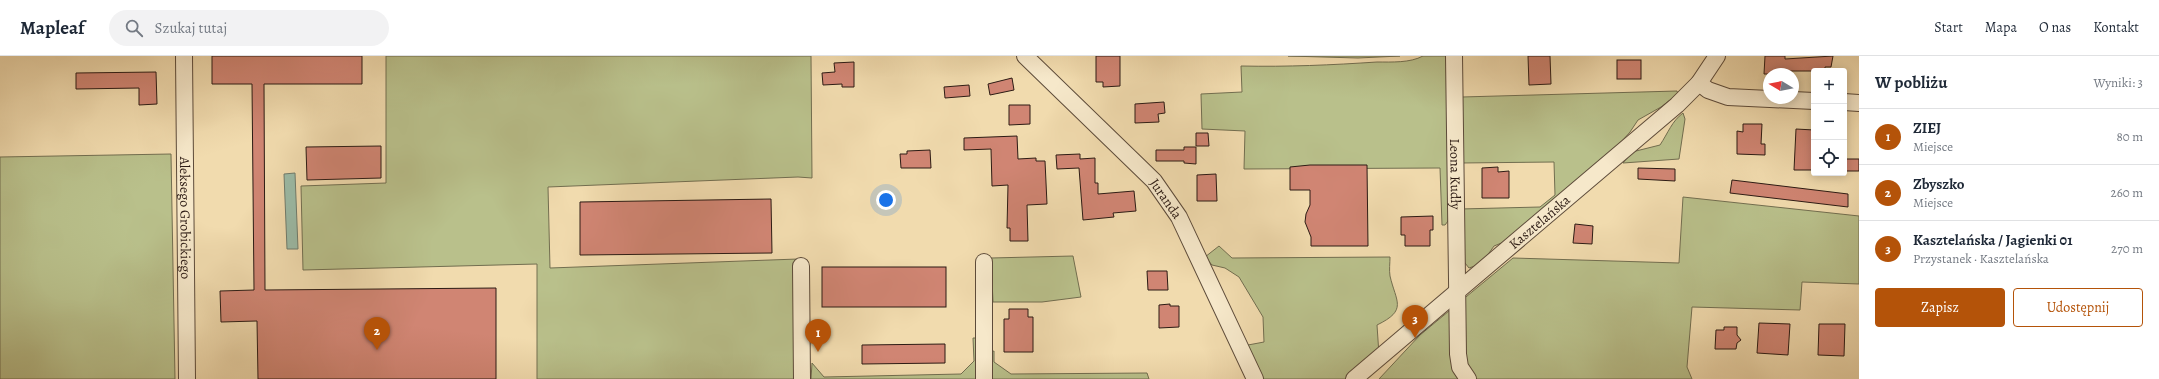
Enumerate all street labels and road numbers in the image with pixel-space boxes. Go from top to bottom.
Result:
street label: Leona Kudły [1445,138,1465,210]
street label: Aleksego Grobickiego [175,156,195,279]
street label: Juranda [1145,175,1187,223]
street label: Kasztelańska [1505,190,1575,254]

